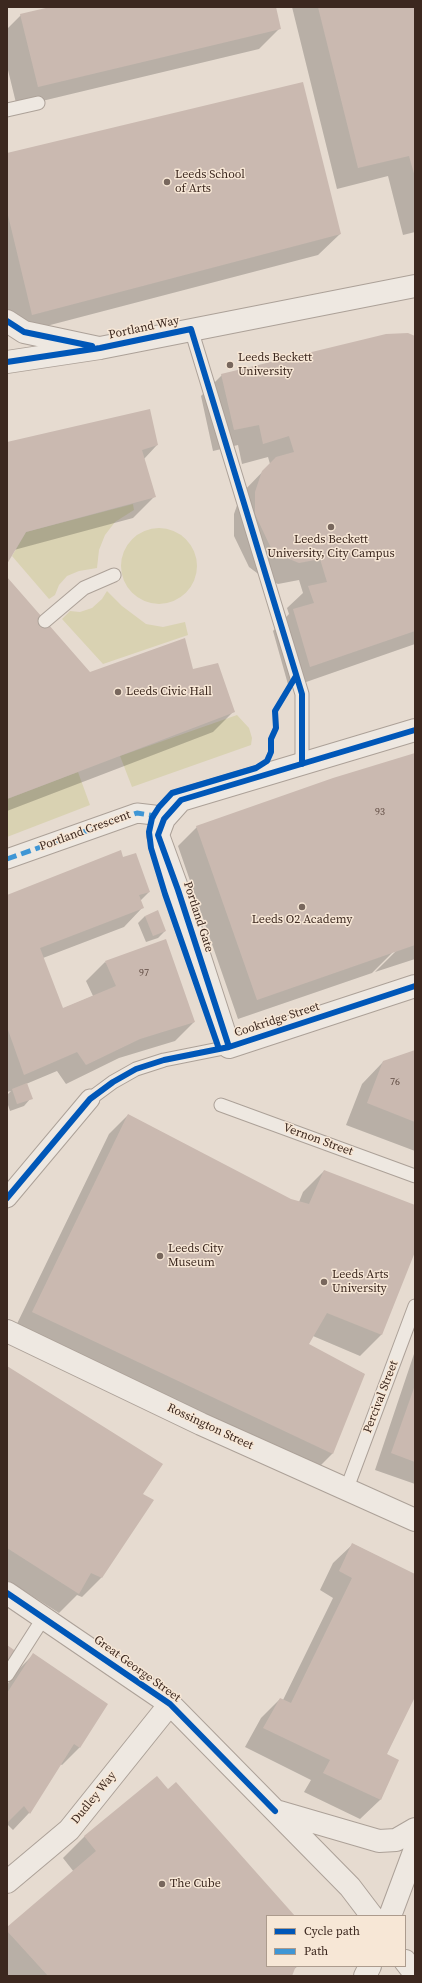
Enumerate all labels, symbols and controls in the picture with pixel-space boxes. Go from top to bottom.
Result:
place label: Leeds School of Arts [175,168,245,196]
marker: Leeds School of Arts [162,177,172,187]
street label: Portland Way [107,313,181,343]
place label: Leeds Beckett University [238,351,312,379]
marker: Leeds Beckett University [225,360,235,370]
marker: Leeds Beckett University, City Campus [326,522,336,532]
place label: Leeds Beckett University, City Campus [267,533,395,561]
place label: Leeds Civic Hall [126,685,212,699]
marker: Leeds Civic Hall [113,687,123,697]
house number: 93 [375,806,385,818]
street label: Portland Crescent [37,808,133,854]
street label: Portland Gate [180,880,216,954]
marker: Leeds O2 Academy [297,902,307,912]
place label: Leeds O2 Academy [252,913,352,927]
house number: 97 [139,967,149,979]
street label: Cookridge Street [233,999,321,1041]
house number: 76 [390,1076,400,1088]
street label: Vernon Street [281,1121,355,1159]
place label: Leeds City Museum [168,1242,223,1270]
marker: Leeds City Museum [155,1251,165,1261]
place label: Leeds Arts University [332,1268,389,1296]
marker: Leeds Arts University [319,1277,329,1287]
street label: Percival Street [361,1359,401,1435]
street label: Rossington Street [165,1401,255,1453]
street label: Great George Street [91,1633,183,1705]
street label: Dudley Way [68,1769,120,1827]
place label: The Cube [170,1877,221,1891]
marker: The Cube [157,1879,167,1889]
legend [266,1915,406,1967]
text: Cycle path [304,1923,360,1939]
text: Path [304,1943,328,1959]

